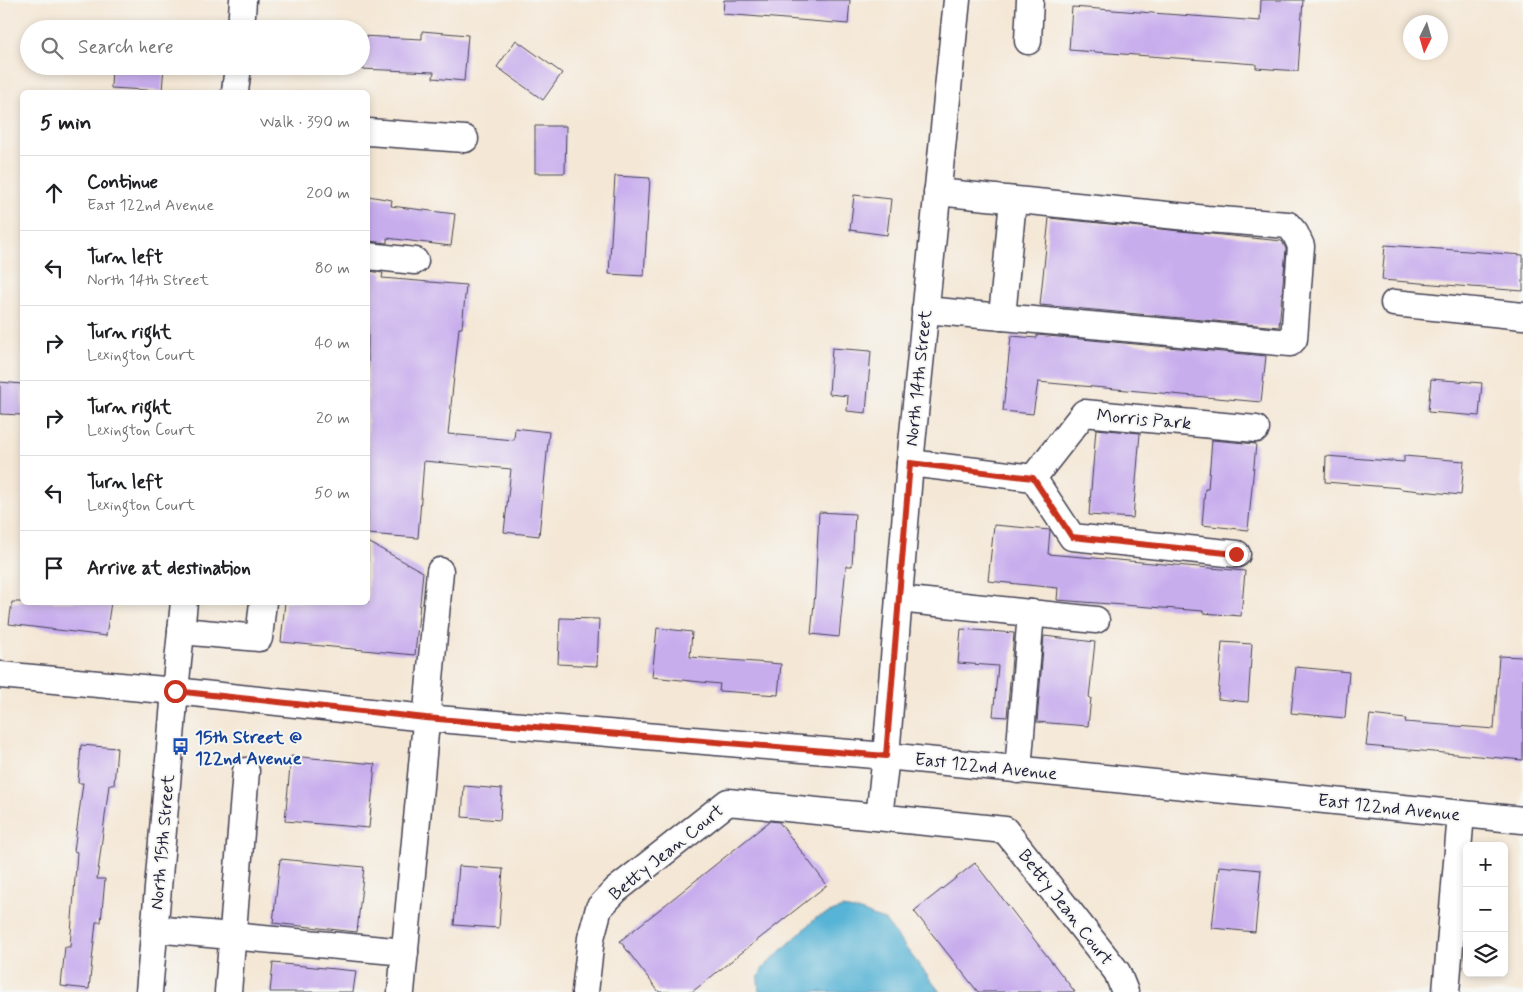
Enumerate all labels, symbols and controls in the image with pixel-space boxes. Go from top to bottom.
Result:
north arrow [1403,15,1448,60]
search box [20,20,370,75]
icon: search [38,34,66,62]
text: Search here [78,35,174,60]
text: 5 min [40,109,92,137]
text: Walk · 390 m [260,112,350,133]
text: Continue [87,170,158,195]
icon: ahead [40,179,68,207]
text: 200 m [306,183,350,204]
text: East 122nd Avenue [87,195,214,216]
text: Turn left [87,245,163,270]
icon: left [40,254,68,282]
text: 80 m [315,258,350,279]
text: North 14th Street [87,270,209,291]
street label: North 14th Street [900,308,938,448]
text: Turn right [87,320,171,345]
icon: right [40,329,68,357]
text: 40 m [314,333,350,354]
text: Lexington Court [87,345,195,366]
text: Turn right [87,395,171,420]
icon: right [40,404,68,432]
street label: Morris Park [1096,404,1192,436]
text: 20 m [316,408,350,429]
text: Lexington Court [87,420,195,441]
text: Turn left [87,470,163,495]
icon: left [40,479,68,507]
text: 50 m [314,483,350,504]
text: Lexington Court [87,495,195,516]
route end [1225,543,1248,566]
icon: arrive [40,554,68,582]
text: Arrive at destination [87,556,251,581]
route start [164,680,187,703]
place label: 15th Street @ 122nd Avenue [195,726,302,771]
bus stop icon: 15th Street @ 122nd Avenue [171,737,191,757]
street label: East 122nd Avenue [913,748,1058,786]
street label: North 15th Street [145,773,181,911]
street label: East 122nd Avenue [1316,789,1461,827]
street label: Betty Jean Court [604,799,729,907]
map controls [1463,842,1508,977]
button: + [1463,842,1508,887]
street label: Betty Jean Court [1012,845,1118,971]
button: − [1463,887,1508,932]
button: layers [1463,932,1508,977]

